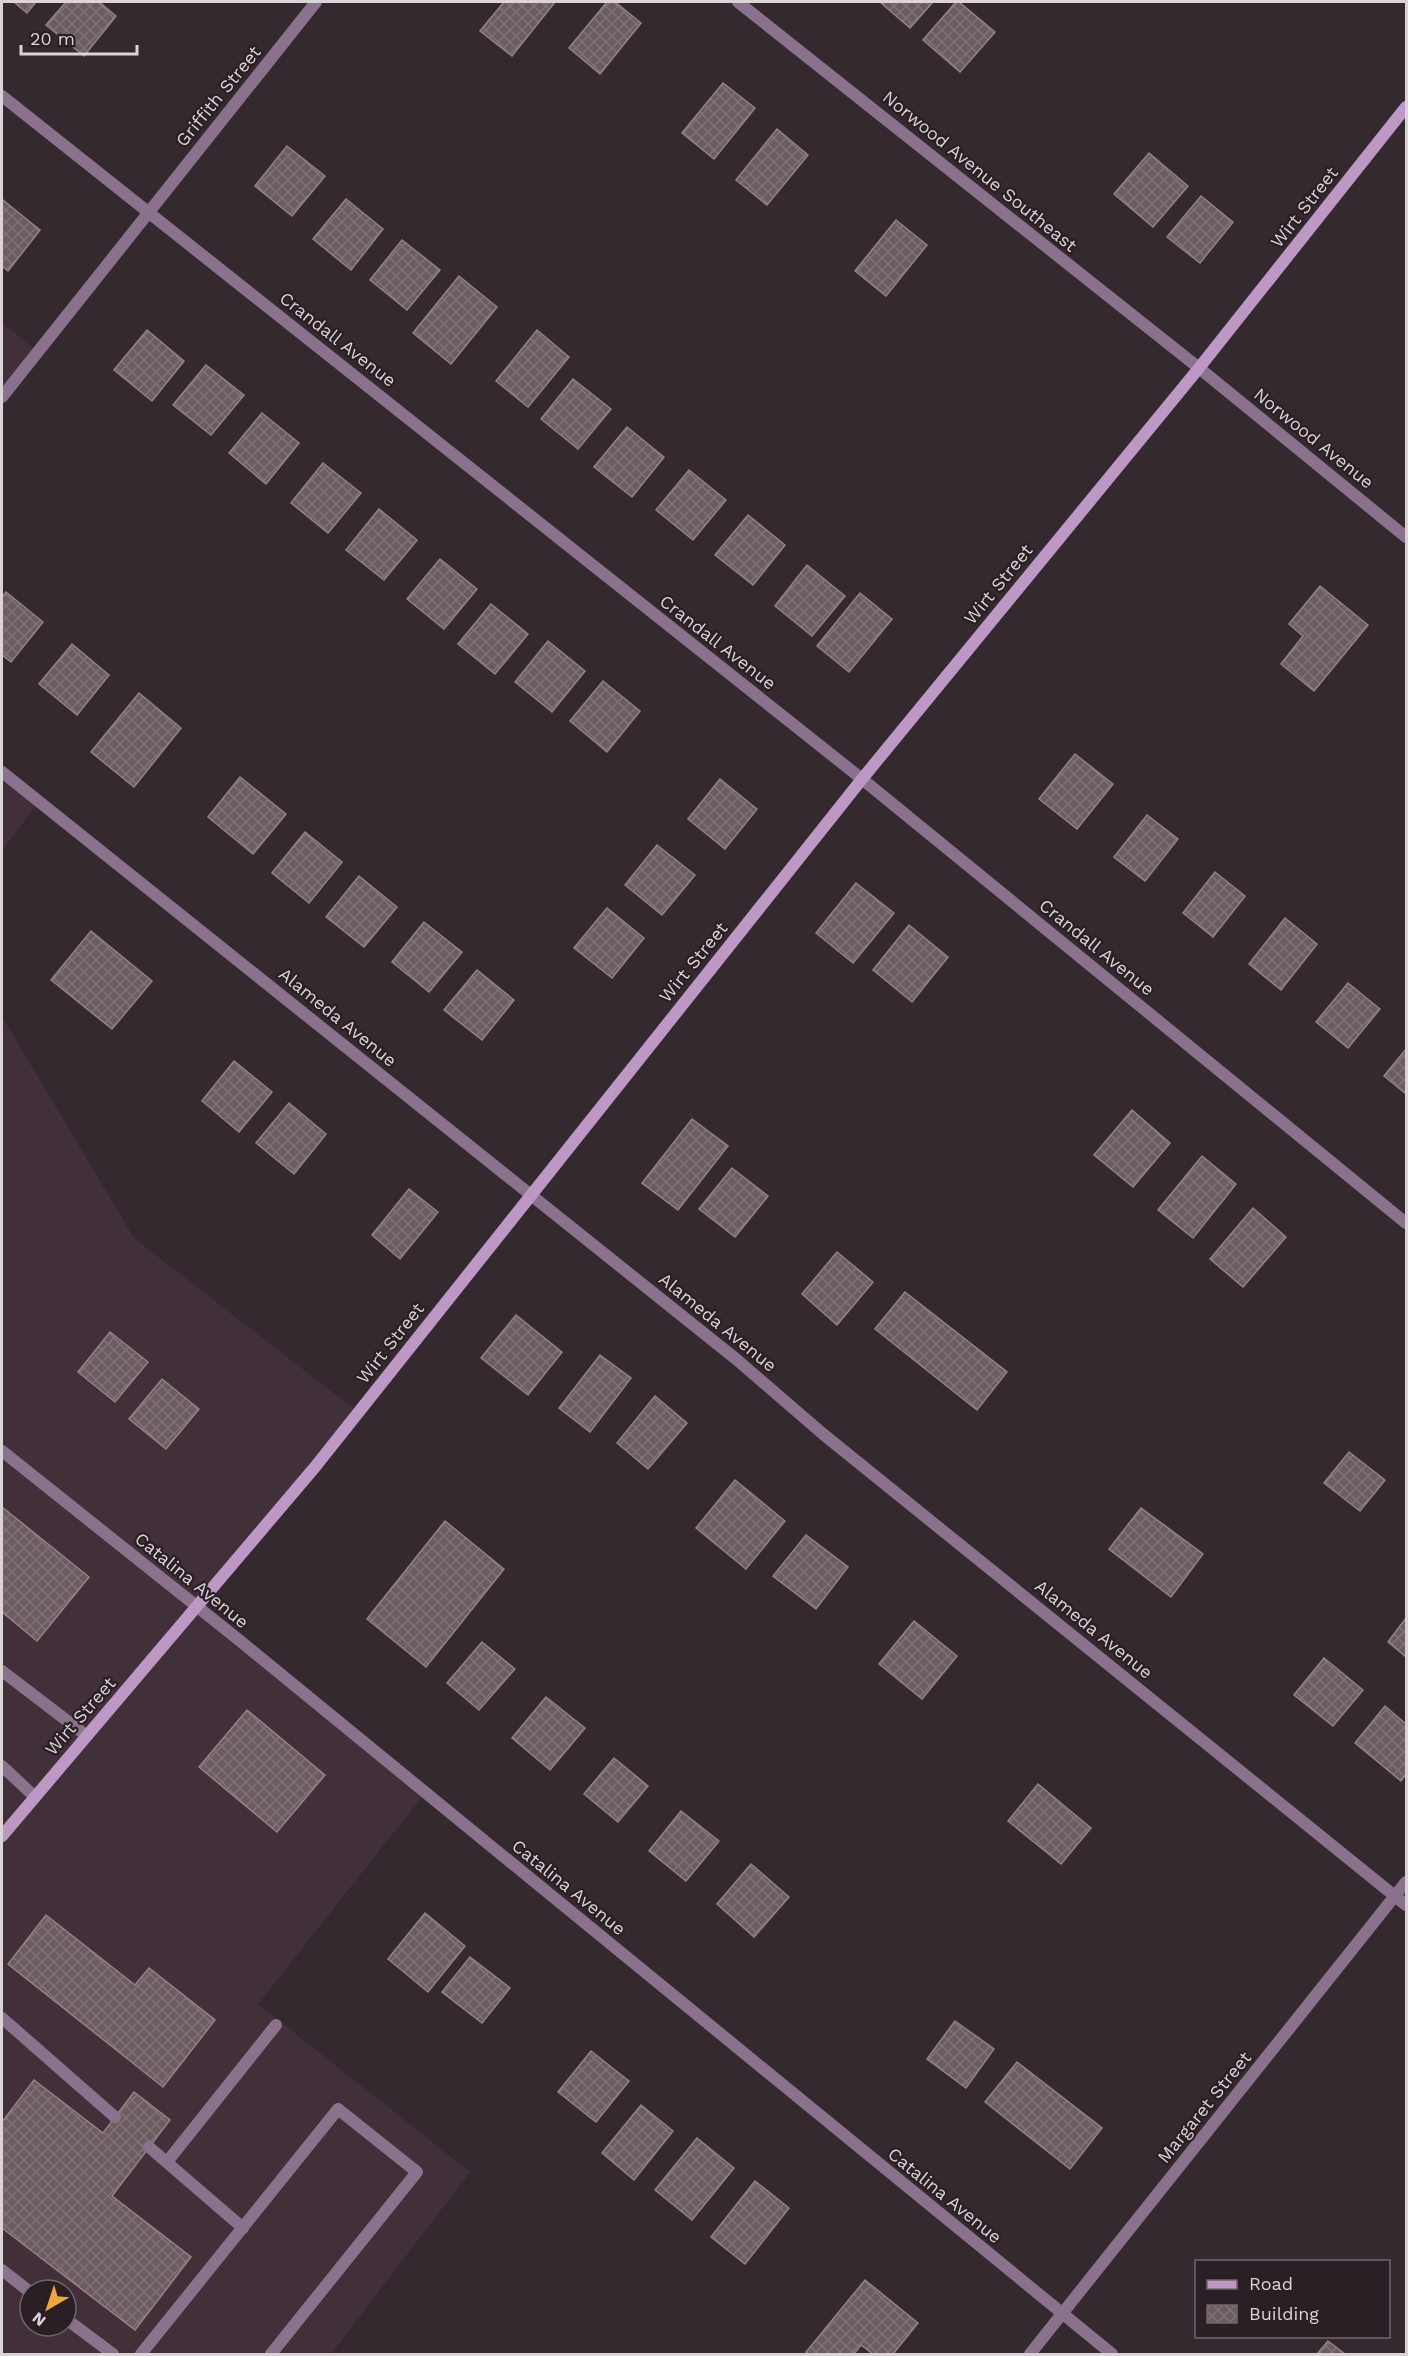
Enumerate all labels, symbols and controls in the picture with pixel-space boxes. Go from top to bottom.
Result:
scale bar [21,18,136,56]
text: 20 m [30,28,75,49]
street label: Griffith Street [171,41,265,150]
street label: Norwood Avenue Southeast [879,86,1082,256]
street label: Wirt Street [1266,162,1342,252]
street label: Crandall Avenue [276,287,400,391]
street label: Norwood Avenue [1250,383,1378,493]
street label: Wirt Street [959,539,1037,628]
street label: Crandall Avenue [656,590,780,694]
street label: Crandall Avenue [1035,894,1159,1000]
street label: Wirt Street [654,917,732,1006]
street label: Alameda Avenue [275,963,401,1071]
street label: Alameda Avenue [655,1268,781,1376]
street label: Wirt Street [352,1298,428,1388]
street label: Catalina Avenue [131,1528,253,1632]
street label: Alameda Avenue [1031,1575,1157,1683]
street label: Wirt Street [40,1672,120,1759]
street label: Catalina Avenue [508,1835,630,1939]
street label: Margaret Street [1153,2047,1256,2167]
street label: Catalina Avenue [884,2143,1006,2247]
legend [1195,2260,1390,2338]
text: Road [1249,2273,1293,2294]
north arrow [18,2278,78,2338]
text: Building [1249,2303,1319,2324]
text: N [28,2308,49,2330]

